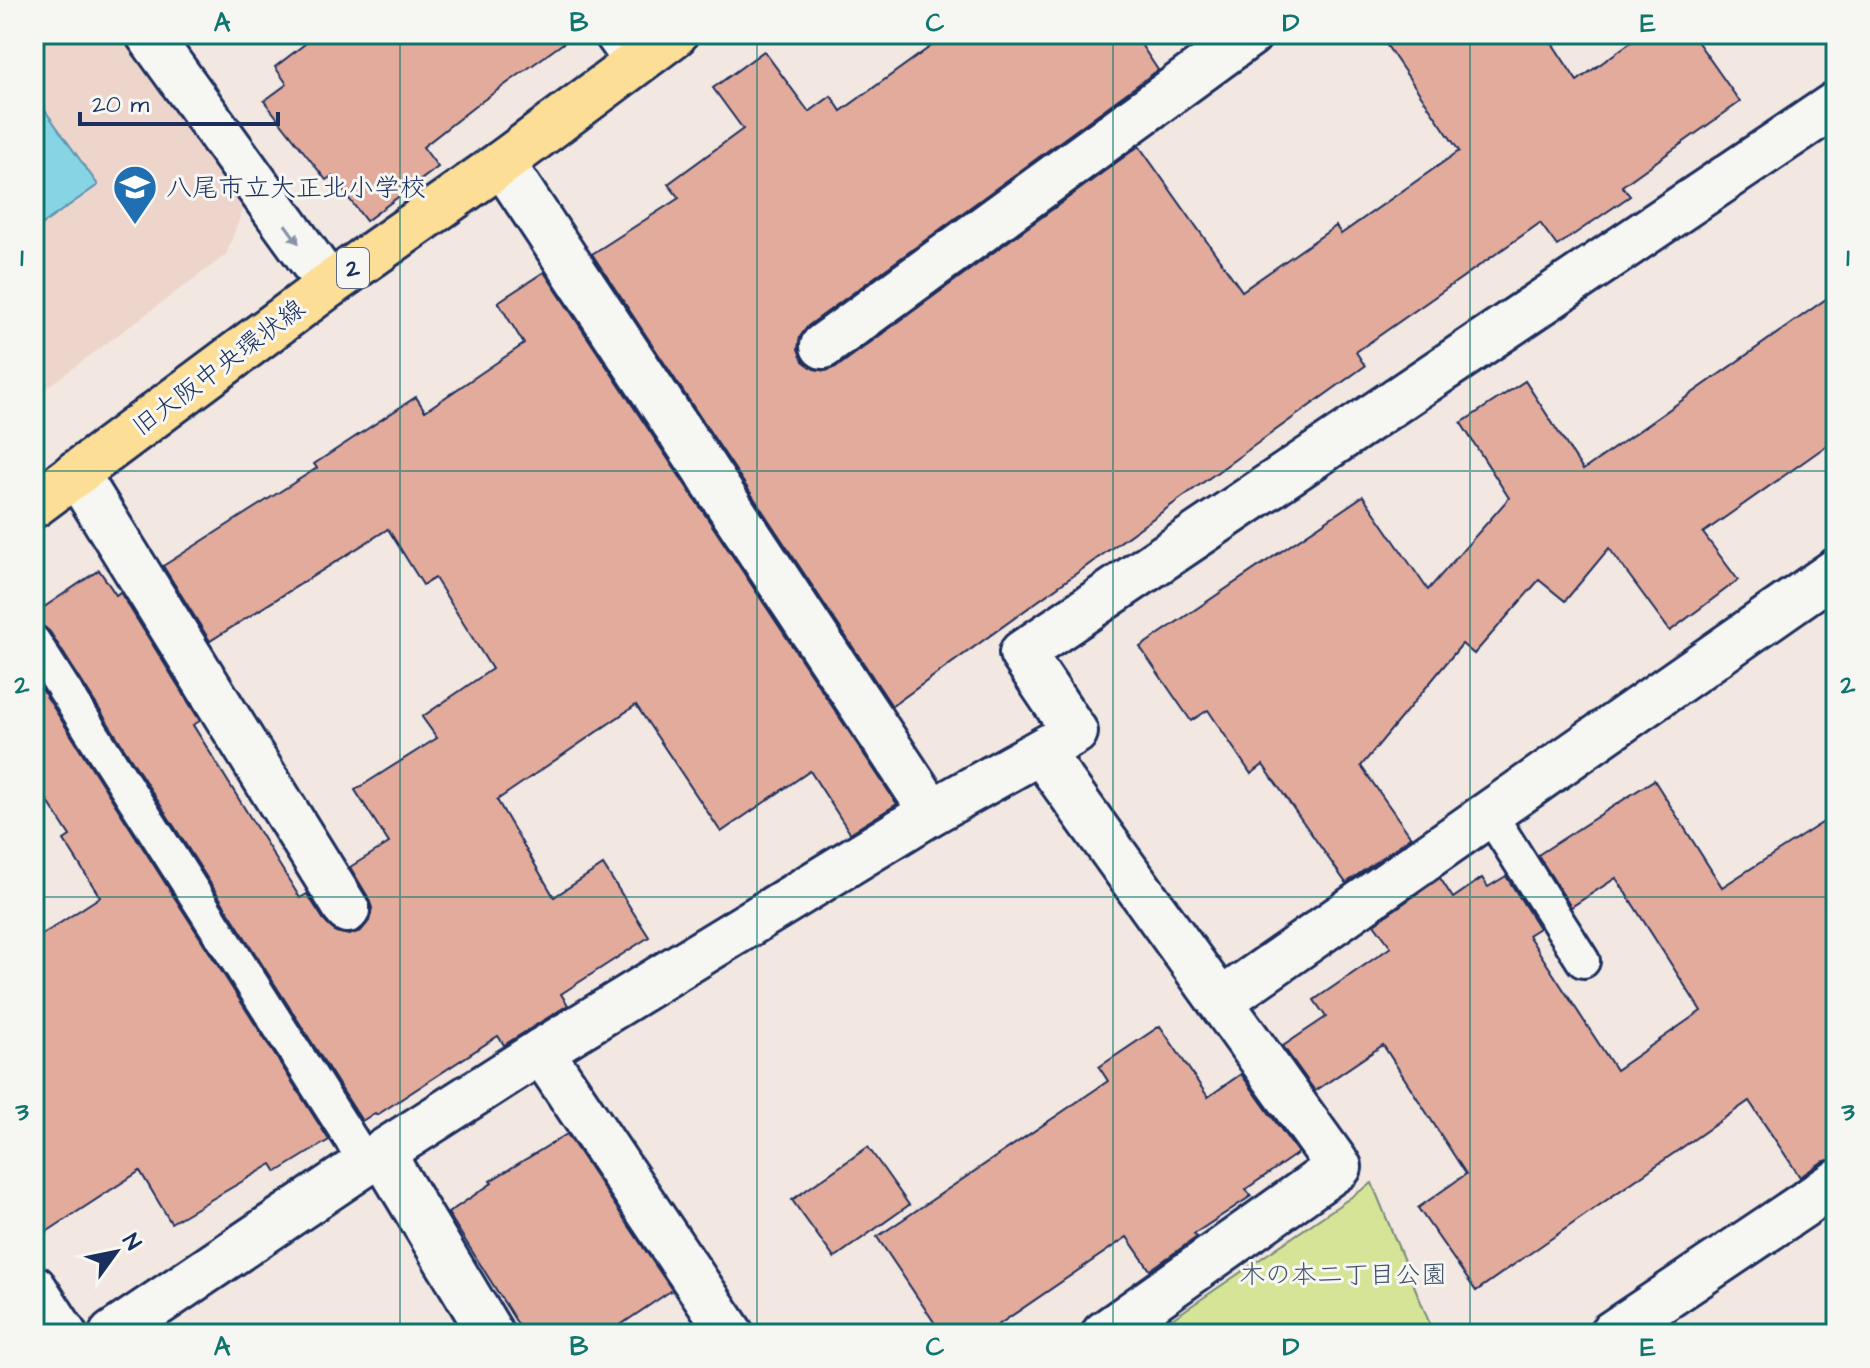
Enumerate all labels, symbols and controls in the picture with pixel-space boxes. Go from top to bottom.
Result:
text: A [214,5,231,41]
text: B [570,5,589,41]
text: C [926,5,945,41]
text: D [1283,5,1300,41]
text: E [1640,5,1656,41]
scale bar [80,76,278,126]
text: 20 m [92,88,149,122]
school or university icon: 八尾市立大正北小学校 [111,163,159,226]
place label: 八尾市立大正北小学校 [166,170,426,206]
one-way arrow [284,223,299,244]
text: 1 [20,240,24,276]
text: 1 [1846,240,1850,276]
road number: 2 [337,248,369,288]
street label: 旧大阪中央環状線 [125,291,312,445]
text: 2 [14,667,30,703]
text: 2 [1840,667,1856,703]
text: 3 [14,1094,29,1130]
text: 3 [1840,1094,1855,1130]
north arrow [76,1212,156,1292]
text: N [115,1228,148,1256]
park label: 木の本二丁目公園 [1239,1257,1447,1293]
text: A [214,1329,231,1365]
text: B [570,1329,589,1365]
text: C [926,1329,945,1365]
text: D [1283,1329,1300,1365]
text: E [1640,1329,1656,1365]

